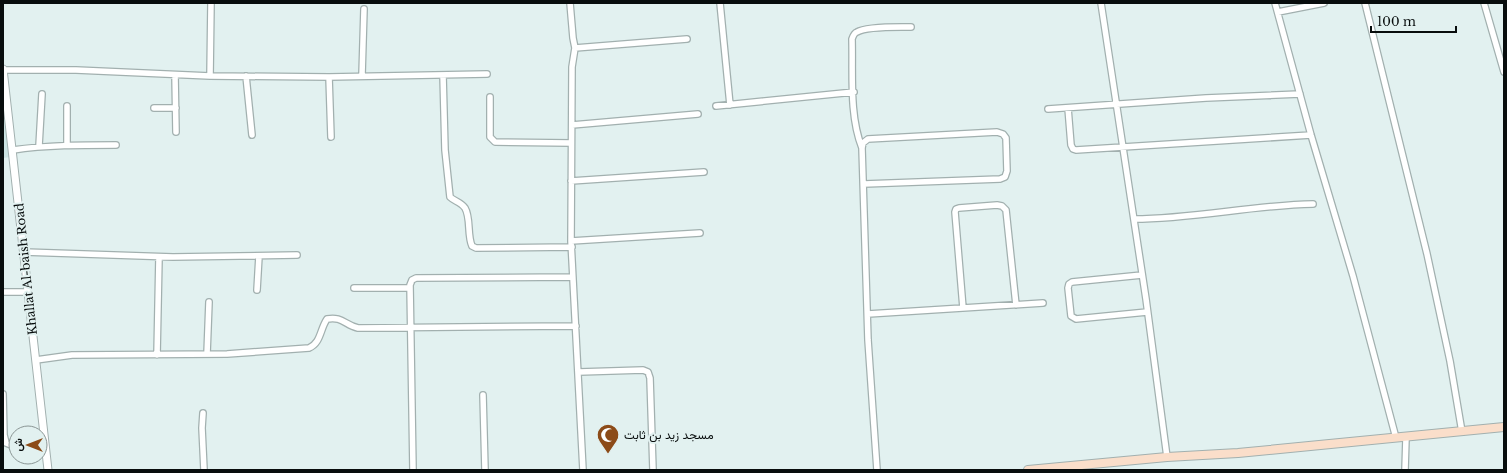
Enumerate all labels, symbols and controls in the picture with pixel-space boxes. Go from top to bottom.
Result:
scale bar [1371,8,1456,34]
text: 100 m [1377,14,1416,29]
street label: Khallat Al-baish Road [11,202,40,336]
mosque icon: مسجد زيد بن ثابت [595,422,621,455]
north arrow [8,425,48,465]
place label: مسجد زيد بن ثابت [624,427,714,443]
text: ش [11,438,25,452]

